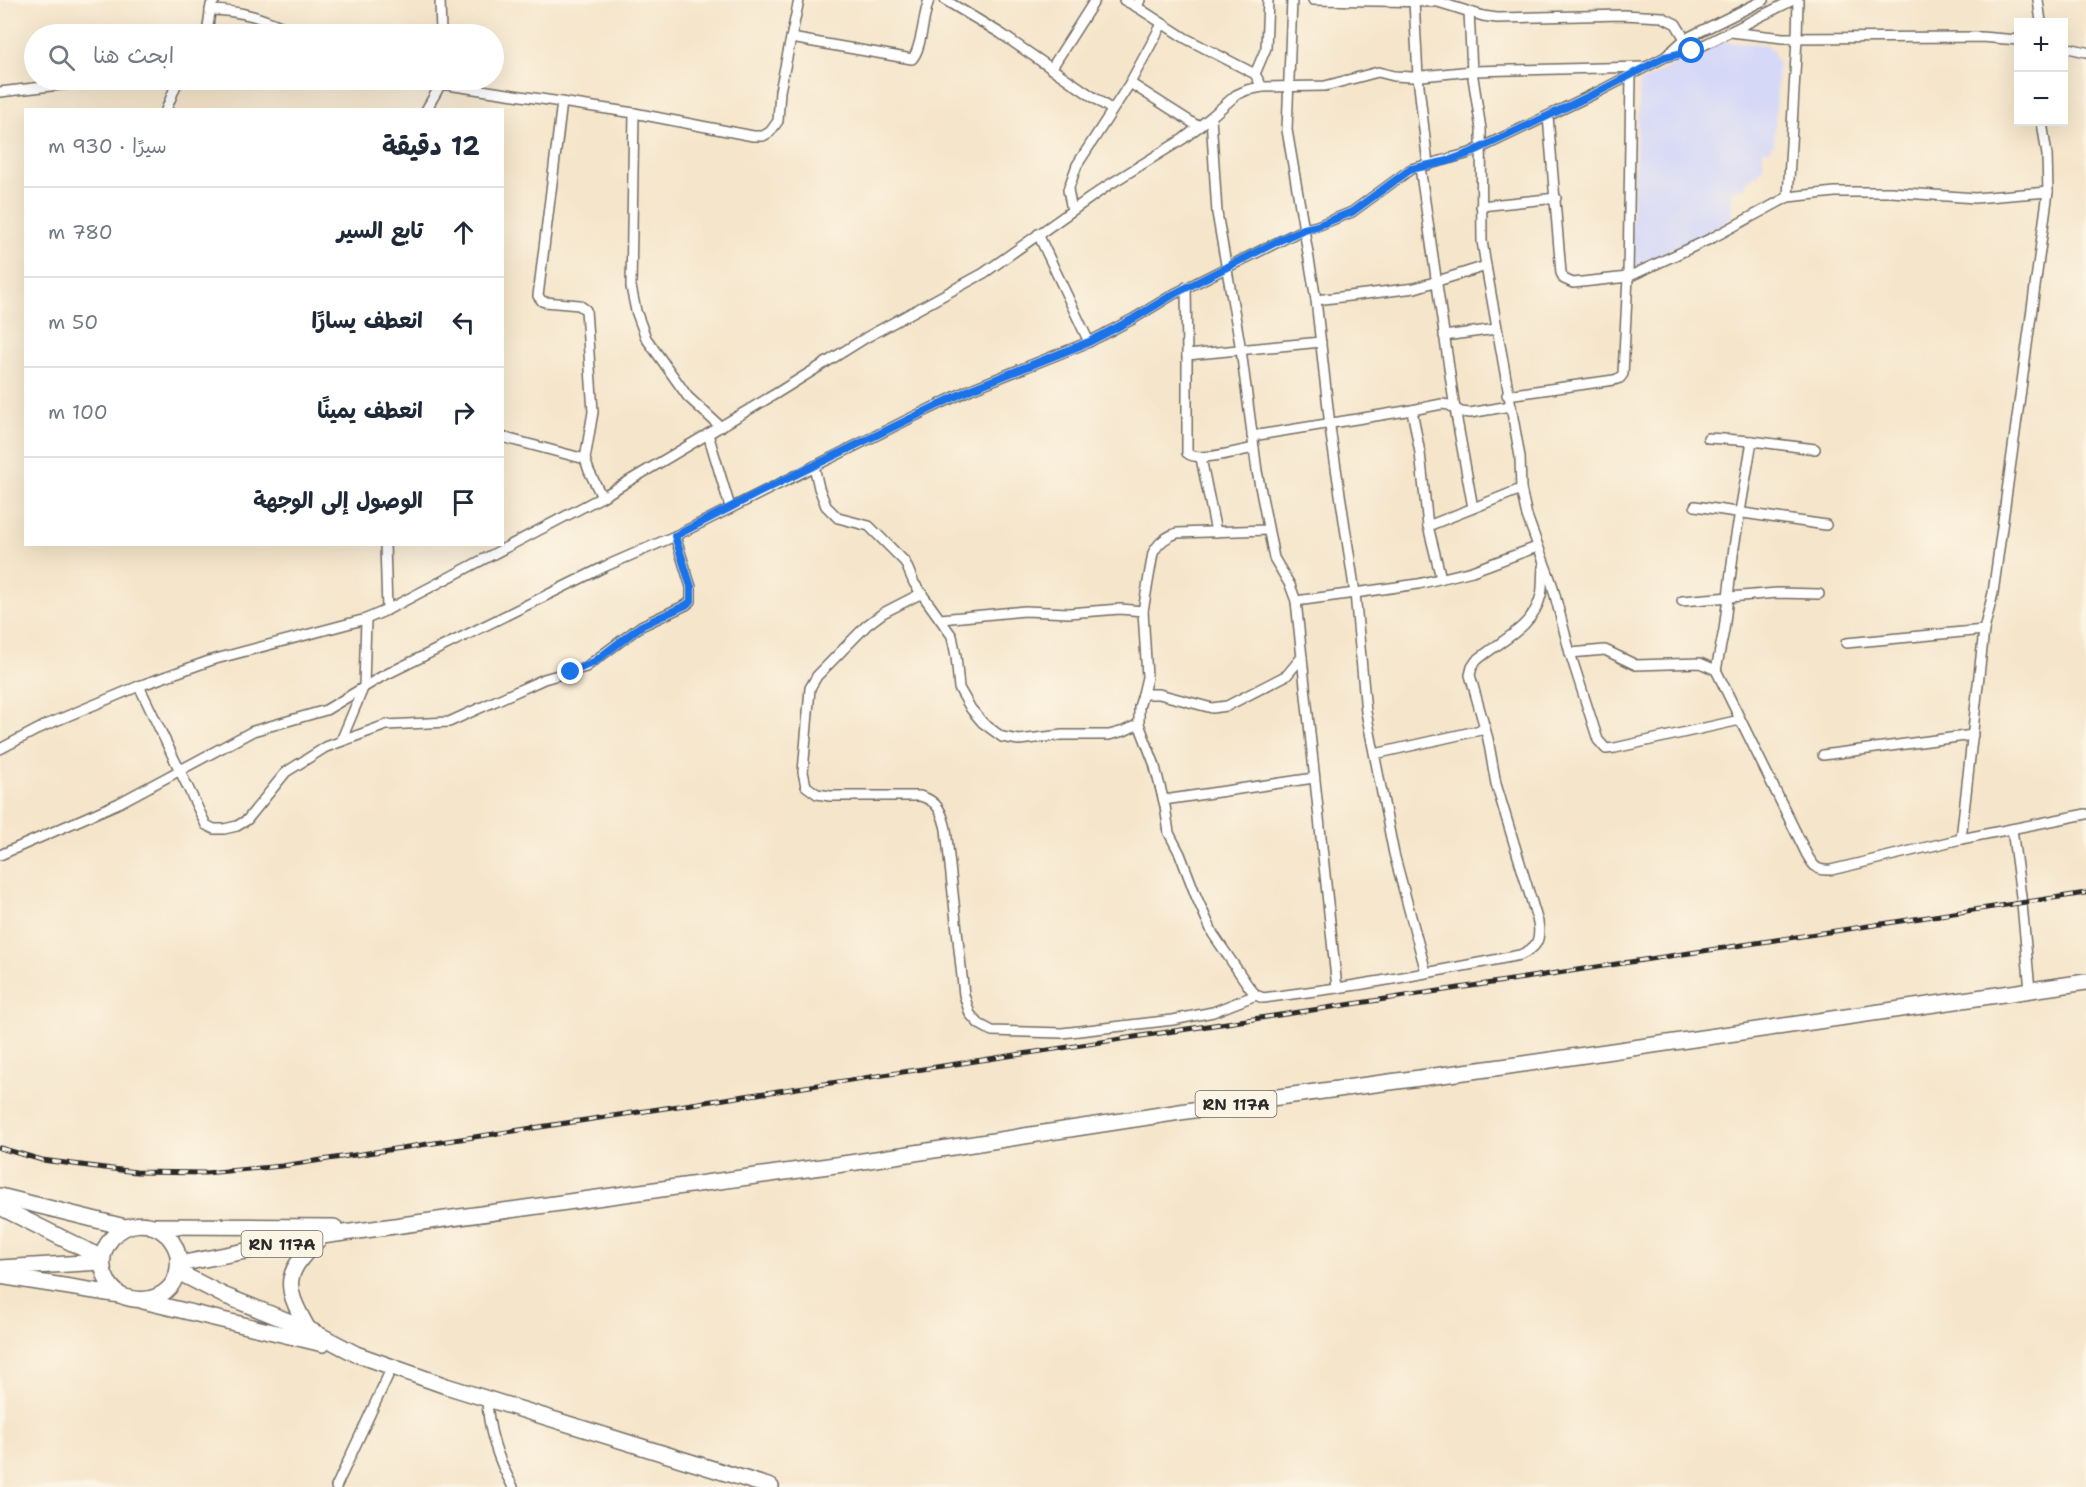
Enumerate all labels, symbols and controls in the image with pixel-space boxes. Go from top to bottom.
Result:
map controls [2014,18,2068,126]
button: + [2014,18,2068,72]
search box [24,24,504,90]
route start [1678,37,1704,63]
icon: search [45,41,78,74]
text: ابحث هنا [93,41,174,70]
button: − [2014,72,2068,126]
text: 12 دقيقة [382,128,480,163]
text: سيرًا · 930 m [48,133,167,159]
text: تابع السير [337,216,423,245]
icon: ahead [447,216,480,249]
text: 780 m [48,219,113,245]
text: انعطف يسارًا [311,306,423,335]
icon: left [447,306,480,339]
text: 50 m [48,309,98,335]
text: انعطف يمينًا [317,396,423,425]
icon: right [447,396,480,429]
text: 100 m [48,399,108,425]
text: الوصول إلى الوجهة [253,486,423,515]
icon: arrive [447,486,480,519]
route end [557,658,583,684]
road number: RN 117A [1196,1091,1276,1117]
road number: RN 117A [242,1231,322,1257]

